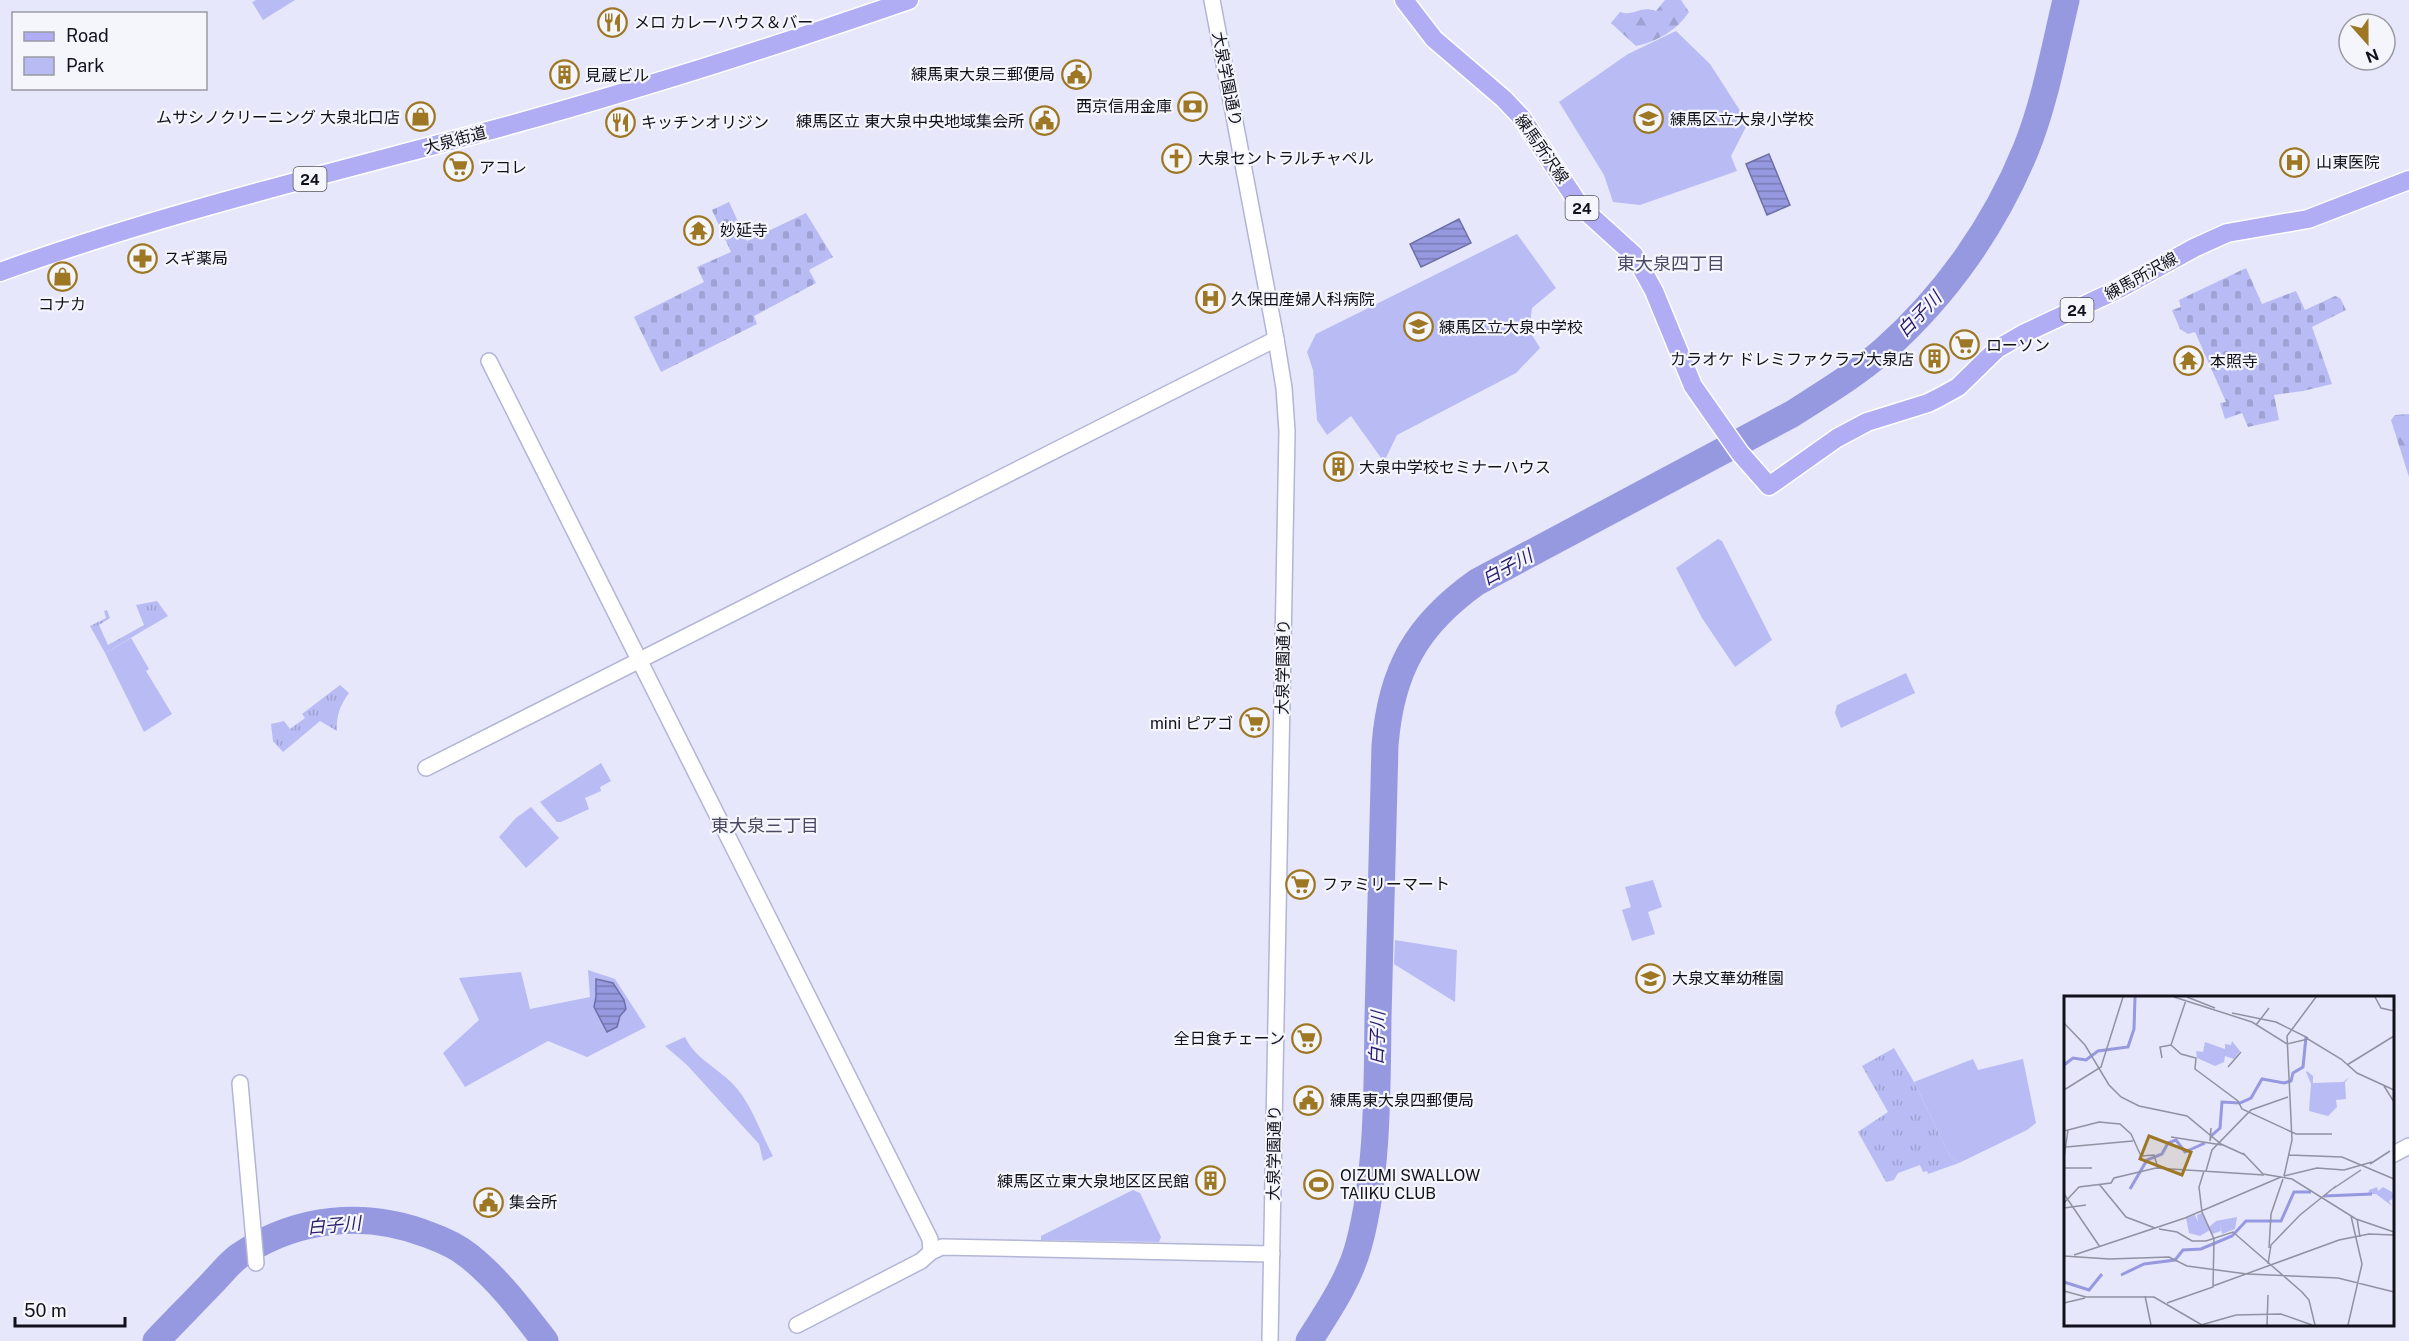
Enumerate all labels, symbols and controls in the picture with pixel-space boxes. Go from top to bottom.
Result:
restaurant icon: メロ カレーハウス＆バー [597,6,629,38]
legend [12,12,207,90]
north arrow [2337,12,2397,72]
place label: メロ カレーハウス＆バー [634,13,814,32]
text: Road [66,25,109,46]
street label: 大泉学園通り [1209,30,1245,128]
text: N [2363,44,2381,67]
text: Park [66,55,104,76]
public building icon: 練馬東大泉三郵便局 [1060,58,1092,90]
building icon: 見蔵ビル [548,59,580,91]
place label: 練馬東大泉三郵便局 [911,65,1055,84]
place label: 見蔵ビル [585,66,649,85]
bank icon: 西京信用金庫 [1177,90,1209,122]
place label: 西京信用金庫 [1076,97,1172,116]
shop icon: ムサシノクリーニング 大泉北口店 [405,101,437,133]
school or university icon: 練馬区立大泉小学校 [1633,103,1665,135]
public building icon: 練馬区立 東大泉中央地域集会所 [1029,105,1061,137]
restaurant icon: キッチンオリジン [604,106,636,138]
place label: ムサシノクリーニング 大泉北口店 [156,108,400,127]
place label: 練馬区立大泉小学校 [1670,110,1814,129]
street label: 練馬所沢線 [1511,111,1573,187]
place label: 練馬区立 東大泉中央地域集会所 [796,112,1024,131]
place label: キッチンオリジン [641,113,769,132]
street label: 大泉街道 [422,123,488,157]
church icon: 大泉セントラルチャペル [1161,142,1193,174]
hospital icon: 山東医院 [2279,146,2311,178]
place label: 大泉セントラルチャペル [1198,149,1374,168]
supermarket icon: アコレ [442,151,474,183]
place label: 山東医院 [2316,153,2380,172]
place label: アコレ [479,158,527,177]
road number: 24 [294,167,326,191]
road number: 24 [1566,196,1598,220]
temple icon: 妙延寺 [683,214,715,246]
place label: 妙延寺 [720,221,768,240]
pharmacy icon: スギ薬局 [127,242,159,274]
street label: 練馬所沢線 [2101,248,2181,304]
place label: スギ薬局 [164,249,228,268]
district label: 東大泉四丁目 [1617,253,1725,274]
shop icon: コナカ [46,260,78,292]
hospital icon: 久保田産婦人科病院 [1194,283,1226,315]
water label: 白子川 [1893,286,1947,341]
place label: 久保田産婦人科病院 [1231,290,1375,309]
place label: コナカ [38,295,86,314]
road number: 24 [2060,298,2094,322]
school or university icon: 練馬区立大泉中学校 [1402,311,1434,343]
place label: 練馬区立大泉中学校 [1439,318,1583,337]
supermarket icon: ローソン [1949,329,1981,361]
place label: ローソン [1986,336,2050,355]
building icon: カラオケ ドレミファクラブ大泉店 [1919,343,1951,375]
temple icon: 本照寺 [2173,345,2205,377]
place label: カラオケ ドレミファクラブ大泉店 [1670,350,1914,369]
place label: 本照寺 [2210,352,2258,371]
building icon: 大泉中学校セミナーハウス [1322,451,1354,483]
place label: 大泉中学校セミナーハウス [1359,458,1551,477]
water label: 白子川 [1478,544,1538,589]
street label: 大泉学園通り [1273,619,1293,715]
supermarket icon: mini ピアゴ [1238,707,1270,739]
place label: mini ピアゴ [1150,714,1233,733]
district label: 東大泉三丁目 [711,815,819,836]
supermarket icon: ファミリーマート [1285,868,1317,900]
place label: ファミリーマート [1322,875,1450,894]
school or university icon: 大泉文華幼稚園 [1635,962,1667,994]
place label: 大泉文華幼稚園 [1672,969,1784,988]
inset map [2064,996,2394,1326]
water label: 白子川 [1366,1009,1389,1065]
supermarket icon: 全日食チェーン [1290,1022,1322,1054]
place label: 全日食チェーン [1174,1029,1285,1048]
public building icon: 練馬東大泉四郵便局 [1293,1084,1325,1116]
place label: 練馬東大泉四郵便局 [1330,1091,1474,1110]
street label: 大泉学園通り [1264,1105,1284,1201]
building icon: 練馬区立東大泉地区区民館 [1194,1165,1226,1197]
place label: OIZUMI SWALLOW TAIIKU CLUB [1340,1166,1480,1203]
sports icon: OIZUMI SWALLOW TAIIKU CLUB [1303,1168,1335,1200]
place label: 練馬区立東大泉地区区民館 [997,1172,1189,1191]
public building icon: 集会所 [472,1186,504,1218]
place label: 集会所 [509,1193,557,1212]
water label: 白子川 [306,1212,364,1238]
scale bar [15,1290,124,1328]
text: 50 m [24,1300,67,1321]

